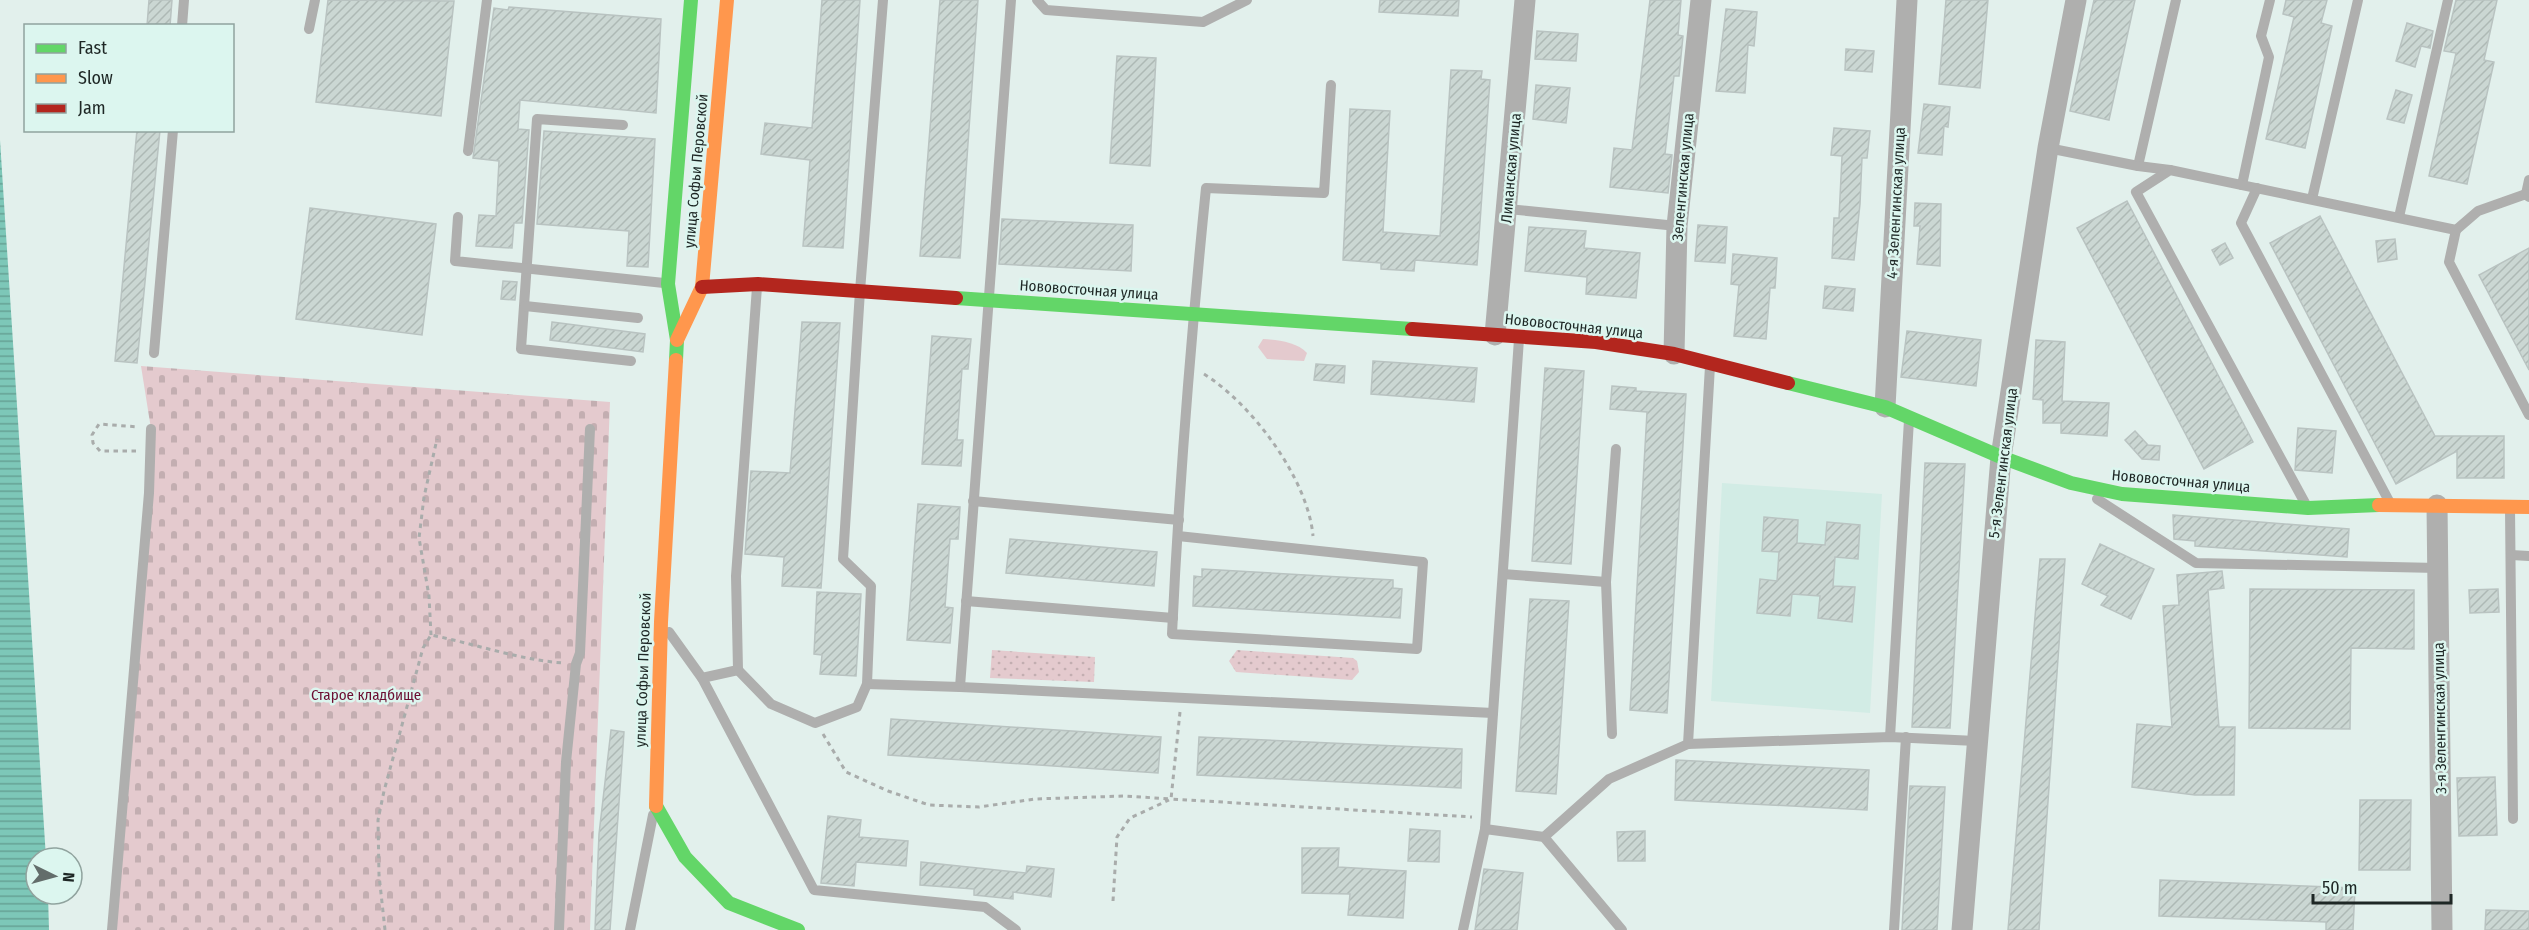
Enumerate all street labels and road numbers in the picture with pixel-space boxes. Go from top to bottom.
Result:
street label: улица Софьи Перовской [680,93,712,249]
street label: Лиманская улица [1497,112,1525,224]
street label: Зеленгинская улица [1668,112,1698,242]
street label: 4-я Зеленгинская улица [1883,127,1909,279]
street label: Нововосточная улица [1019,276,1159,304]
street label: Нововосточная улица [1504,310,1644,342]
street label: 5-я Зеленгинская улица [1985,387,2021,539]
street label: Нововосточная улица [2111,466,2251,496]
street label: улица Софьи Перовской [631,592,655,748]
street label: 3-я Зеленгинская улица [2430,642,2450,794]

